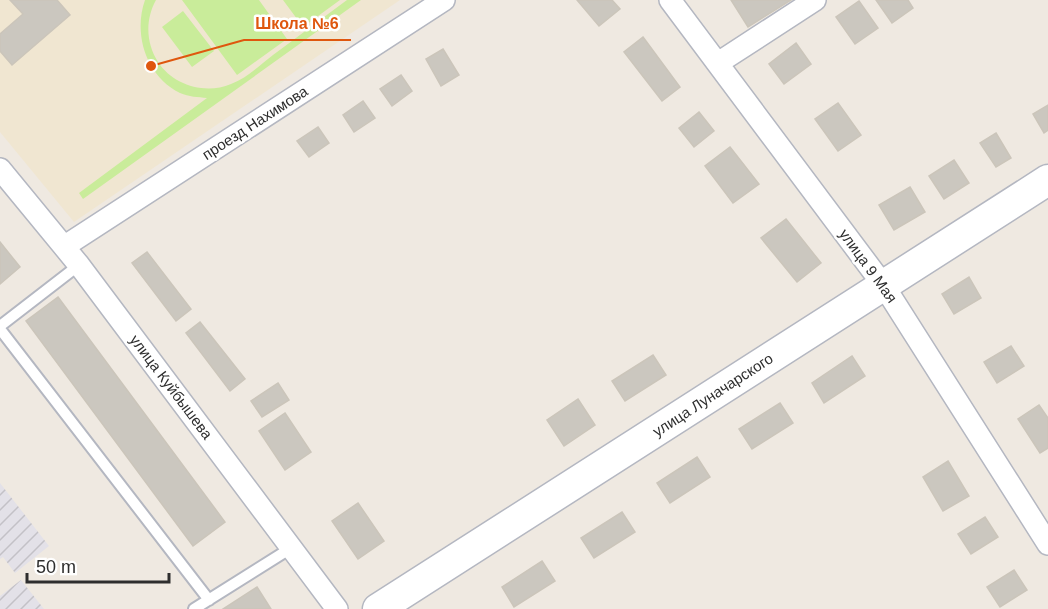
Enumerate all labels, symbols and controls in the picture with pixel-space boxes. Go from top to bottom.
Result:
callout: Школа №6 [244,6,351,40]
text: Школа №6 [255,15,339,32]
street label: проезд Нахимова [199,82,311,163]
street label: улица 9 Мая [836,225,901,306]
street label: улица Куйбышева [127,331,216,443]
street label: улица Луначарского [649,349,776,440]
scale bar [27,546,170,584]
text: 50 m [36,557,76,577]

